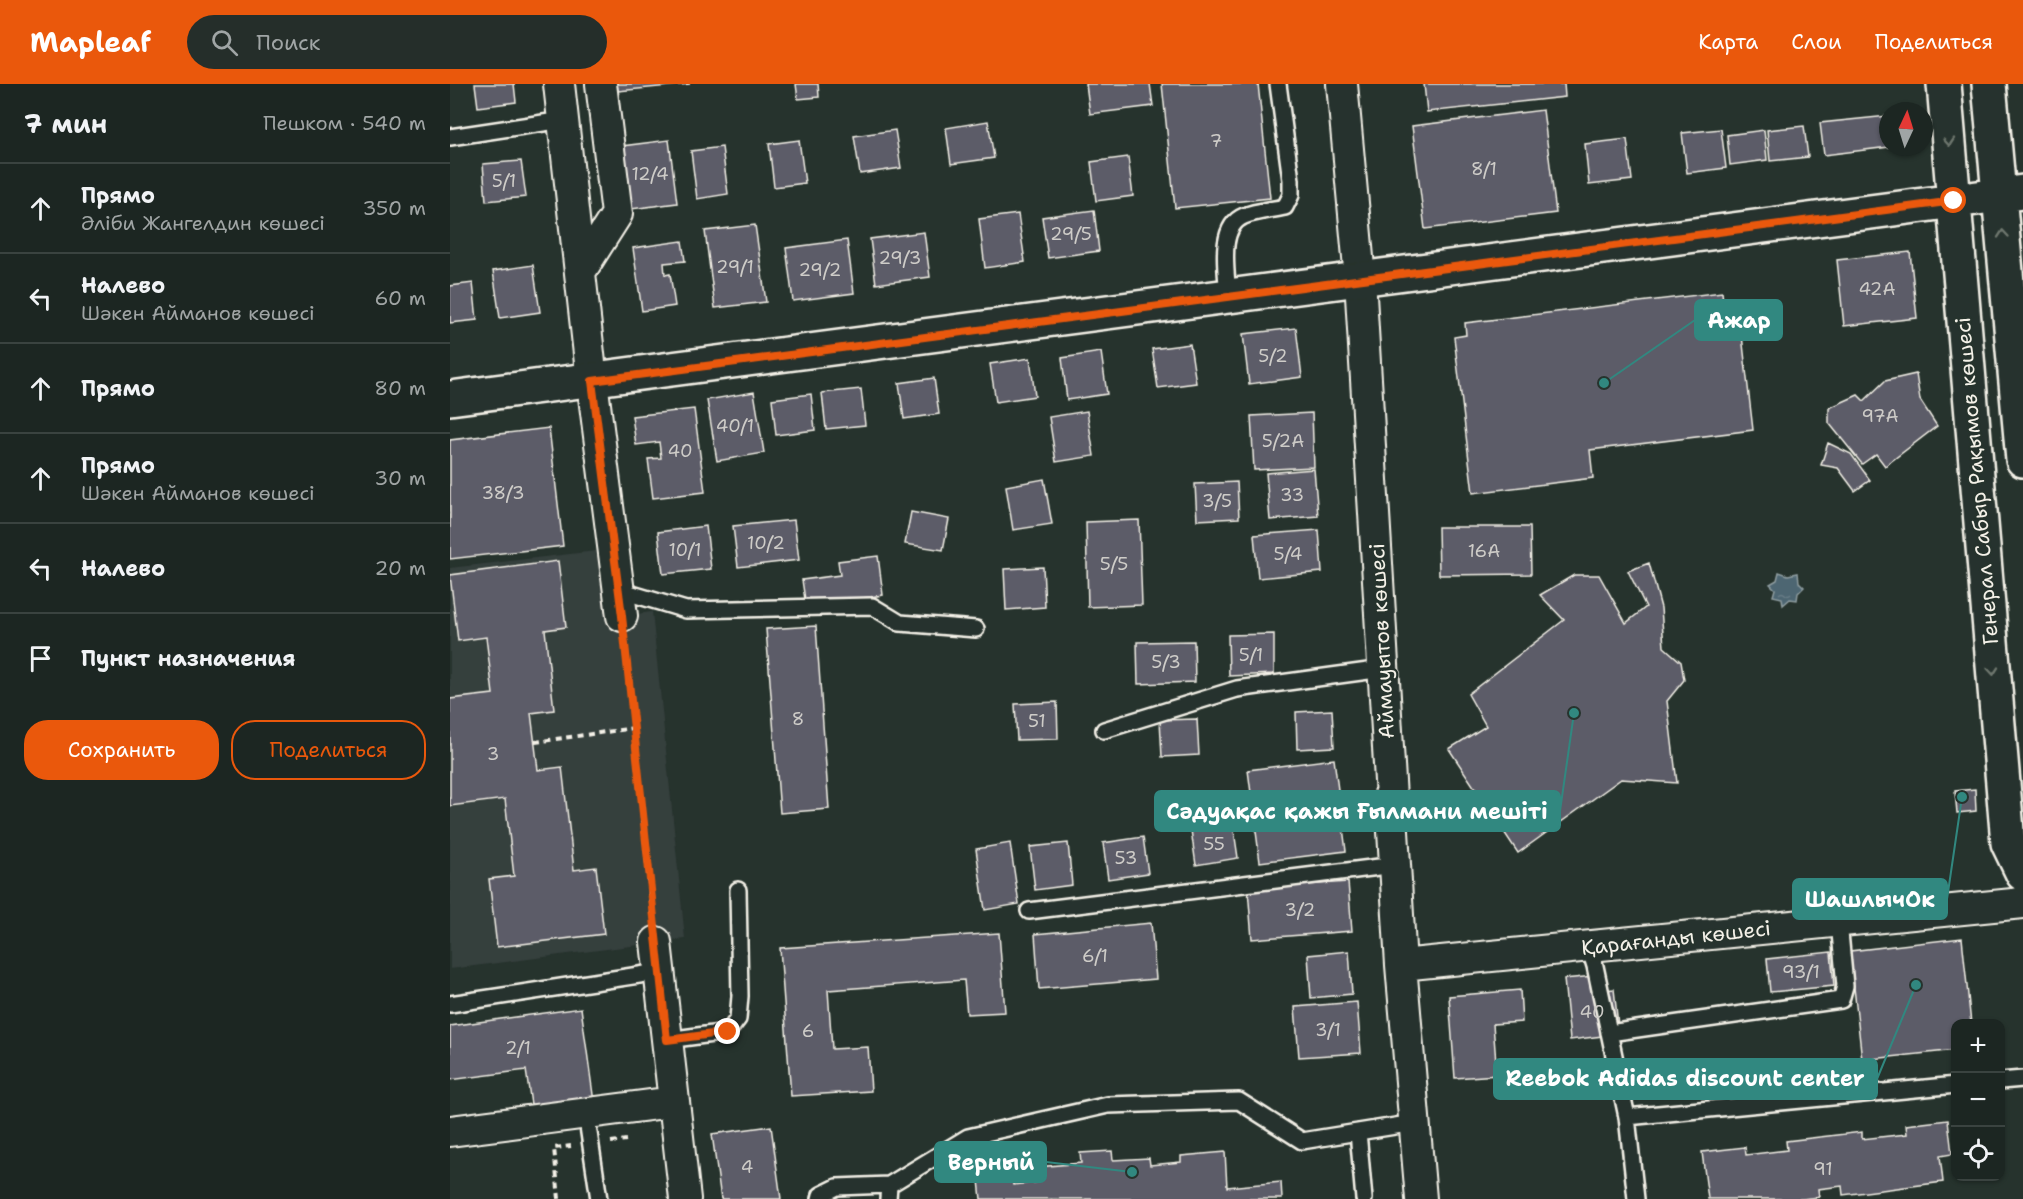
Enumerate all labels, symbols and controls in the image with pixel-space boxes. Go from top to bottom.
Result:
search box [187,15,607,69]
text: Mapleaf [30,23,151,61]
icon: search [208,26,241,59]
text: Поиск [256,28,320,57]
text: Карта [1698,28,1758,56]
text: Слои [1791,28,1842,56]
text: Поделиться [1875,28,1993,56]
north arrow [1879,102,1933,156]
text: 7 мин [24,106,107,141]
text: Пешком · 540 m [263,110,426,136]
house number: 7 [1210,129,1222,153]
one-way arrow [1942,138,1955,147]
house number: 8/1 [1471,157,1497,181]
house number: 12/4 [632,162,669,186]
house number: 5/1 [492,169,516,193]
text: Прямо [81,181,155,210]
route start [1940,187,1966,213]
icon: ahead [24,192,57,225]
text: 350 m [362,195,426,221]
text: Әліби Жангелдин көшесі [81,210,325,236]
house number: 29/5 [1050,222,1092,246]
one-way arrow [1997,230,2010,239]
house number: 29/3 [879,246,921,270]
house number: 29/1 [716,255,754,279]
house number: 29/2 [799,258,841,282]
text: Налево [81,271,165,300]
house number: 42А [1858,277,1896,301]
icon: left [24,282,57,315]
text: 60 m [374,285,426,311]
text: Шәкен Айманов көшесі [81,300,315,326]
callout: Ажар [1695,300,1782,340]
text: Ажар [1707,306,1771,335]
street label: Генерал Сабыр Рақымов көшесі [1949,316,2005,646]
house number: 5/2 [1258,344,1288,368]
icon: ahead [24,372,57,405]
text: Прямо [81,374,155,403]
text: 80 m [374,375,426,401]
house number: 97А [1861,404,1899,428]
house number: 40/1 [716,414,754,438]
house number: 5/2А [1262,429,1304,453]
house number: 40 [667,439,693,463]
text: Прямо [81,451,155,480]
icon: ahead [24,462,57,495]
text: 30 m [374,465,426,491]
text: Шәкен Айманов көшесі [81,480,315,506]
house number: 38/3 [481,481,525,505]
house number: 33 [1280,483,1304,507]
house number: 3/5 [1202,489,1232,513]
house number: 10/2 [747,531,785,555]
house number: 10/1 [669,538,701,562]
house number: 16А [1468,539,1500,563]
house number: 5/4 [1274,542,1302,566]
street label: Аймауытов көшесі [1363,542,1401,740]
icon: left [24,552,57,585]
house number: 5/5 [1100,552,1128,576]
text: Налево [81,554,165,583]
text: 20 m [375,555,426,581]
icon: arrive [24,642,57,675]
house number: 5/1 [1239,643,1263,667]
text: Пункт назначения [81,644,295,673]
house number: 5/3 [1151,650,1181,674]
one-way arrow [1986,667,1999,676]
house number: 8 [792,707,804,731]
house number: 51 [1028,709,1046,733]
button: Сохранить [24,720,219,780]
button: Поделиться [231,720,426,780]
house number: 3 [487,742,499,766]
callout: Сәдуақас қажы Ғылмани мешіті [1155,791,1560,831]
text: Сәдуақас қажы Ғылмани мешіті [1166,797,1548,826]
house number: 55 [1203,832,1225,856]
house number: 53 [1115,846,1137,870]
callout: ШашлычОк [1793,879,1947,919]
text: ШашлычОк [1805,885,1935,914]
house number: 3/2 [1285,898,1315,922]
street label: Қарағанды көшесі [1580,914,1772,962]
house number: 6/1 [1082,944,1108,968]
house number: 93/1 [1782,960,1820,984]
house number: 40 [1579,1000,1605,1024]
route end [714,1018,740,1044]
house number: 3/1 [1315,1018,1341,1042]
house number: 6 [802,1019,814,1043]
map controls [1951,1019,2005,1181]
button: + [1951,1019,2005,1073]
house number: 2/1 [505,1036,531,1060]
callout: Reebok Adidas discount center [1494,1059,1877,1099]
text: Reebok Adidas discount center [1505,1064,1865,1093]
button: − [1951,1073,2005,1127]
button: locate [1951,1127,2005,1181]
callout: Верный [935,1142,1046,1182]
text: Верный [948,1148,1034,1177]
house number: 4 [741,1155,753,1179]
house number: 91 [1813,1157,1833,1181]

